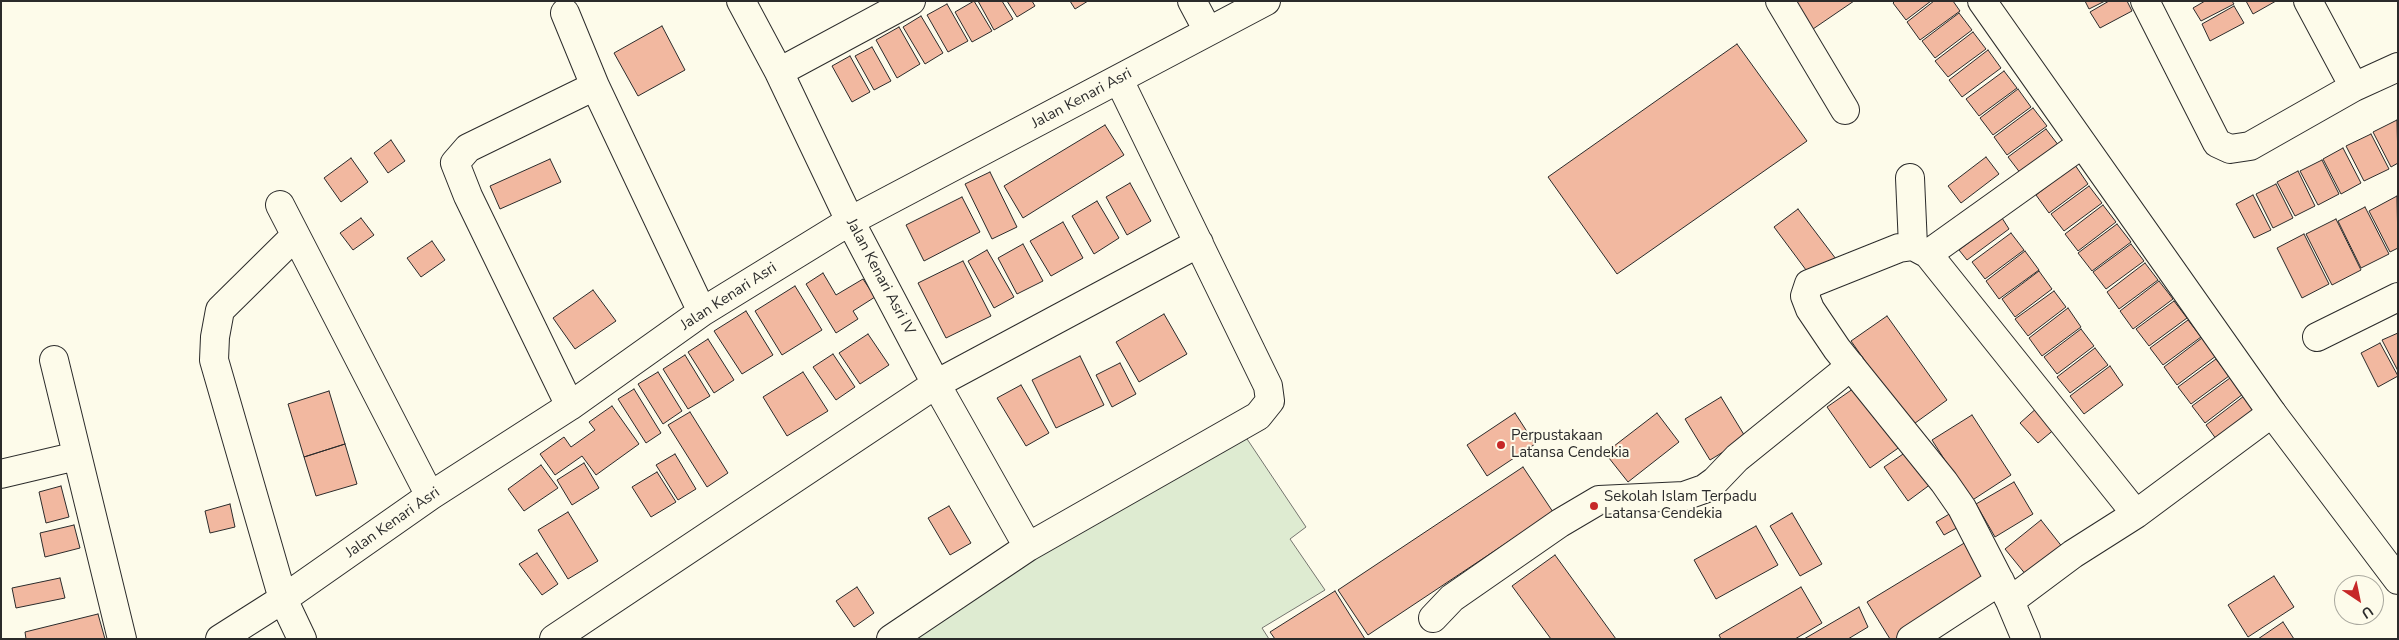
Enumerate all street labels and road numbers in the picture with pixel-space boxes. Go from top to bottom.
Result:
street label: Jalan Kenari Asri [1029,65,1135,133]
street label: Jalan Kenari Asri IV [842,216,918,338]
street label: Jalan Kenari Asri [678,259,780,335]
street label: Jalan Kenari Asri [342,484,444,562]

